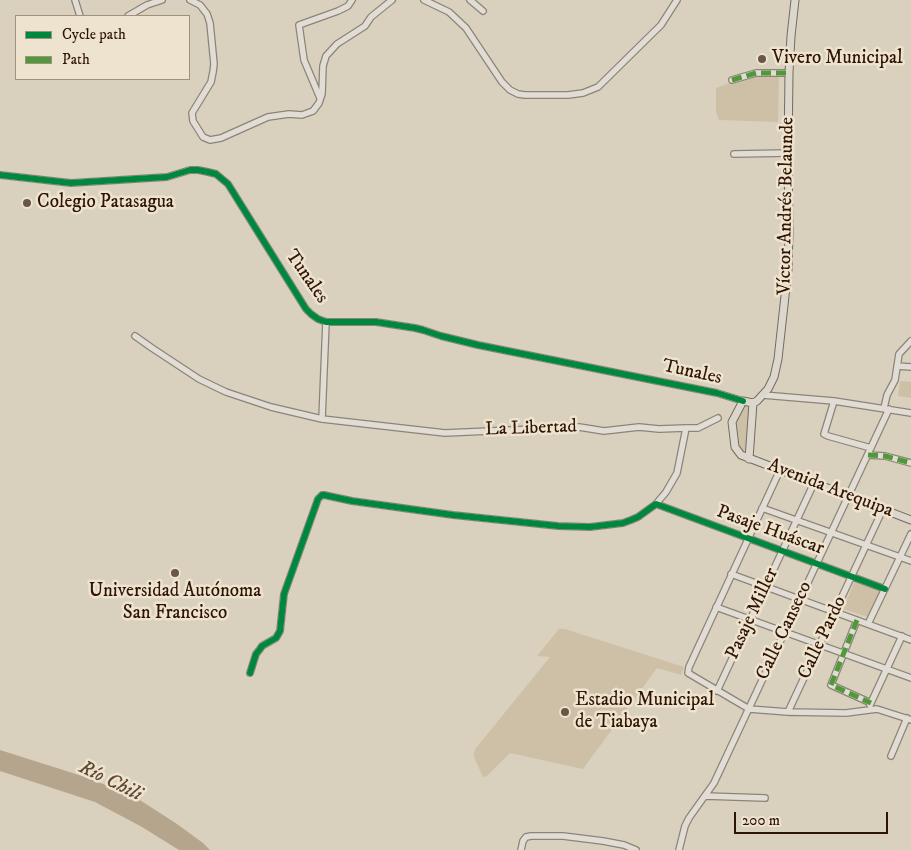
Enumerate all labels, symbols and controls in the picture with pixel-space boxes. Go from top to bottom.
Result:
legend [15,15,190,80]
text: Cycle path [62,25,126,44]
place label: Vivero Municipal [772,48,903,70]
text: Path [62,50,90,69]
marker: Vivero Municipal [756,53,768,65]
street label: Víctor Andrés Belaunde [774,117,800,295]
place label: Colegio Patasagua [37,192,174,214]
marker: Colegio Patasagua [21,197,33,209]
street label: Tunales [279,246,333,308]
street label: Tunales [660,356,724,390]
street label: La Libertad [485,416,577,442]
street label: Avenida Arequipa [764,455,896,523]
street label: Pasaje Huáscar [713,501,827,561]
street label: Pasaje Miller [722,565,784,663]
marker: Universidad Autónoma San Francisco [169,567,181,579]
street label: Calle Canseco [752,578,818,684]
place label: Universidad Autónoma San Francisco [89,581,261,625]
street label: Calle Pardo [794,593,852,683]
place label: Estadio Municipal de Tiabaya [575,690,714,734]
marker: Estadio Municipal de Tiabaya [559,706,571,718]
water label: Río Chili [75,756,145,808]
scale bar [736,802,890,834]
text: 200 m [742,811,780,830]

